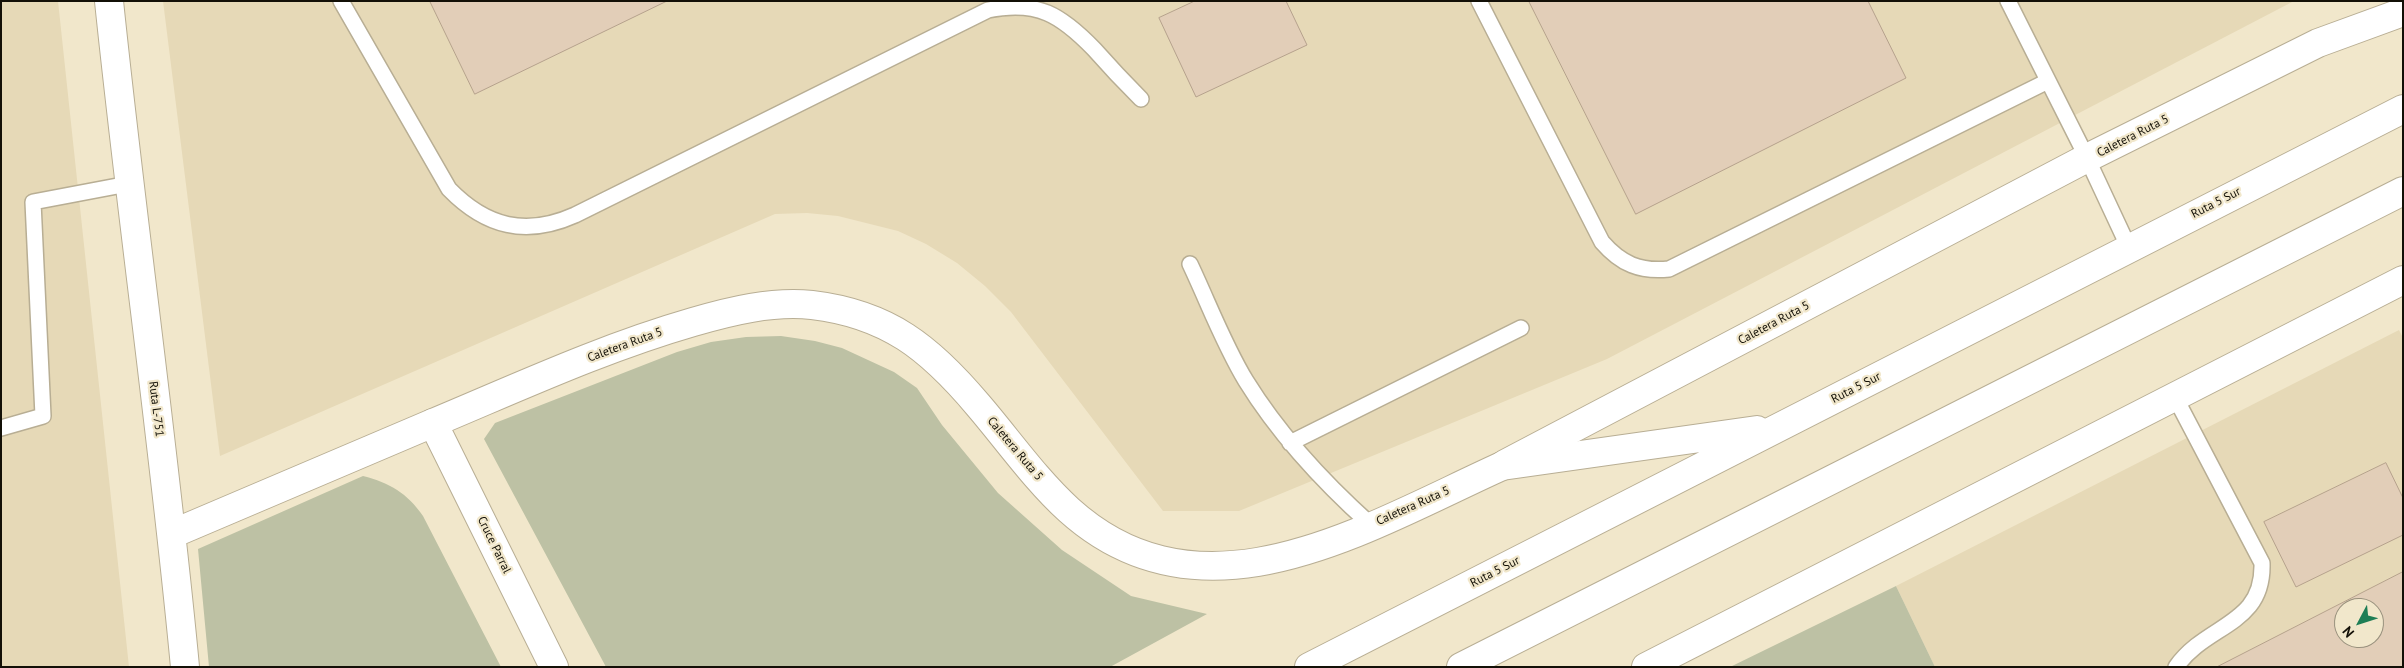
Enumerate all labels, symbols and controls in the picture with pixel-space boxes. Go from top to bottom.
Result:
street label: Caletera Ruta 5 [2095,112,2171,160]
street label: Ruta 5 Sur [2189,184,2243,222]
street label: Caletera Ruta 5 [1736,298,1812,348]
street label: Caletera Ruta 5 [586,325,664,365]
street label: Ruta 5 Sur [1829,369,1883,407]
street label: Ruta L-751 [145,380,167,438]
street label: Caletera Ruta 5 [984,414,1046,484]
street label: Caletera Ruta 5 [1374,483,1452,529]
street label: Cruce Parral [474,514,514,576]
street label: Ruta 5 Sur [1468,553,1522,591]
north arrow [2334,598,2384,648]
text: N [2338,623,2358,641]

